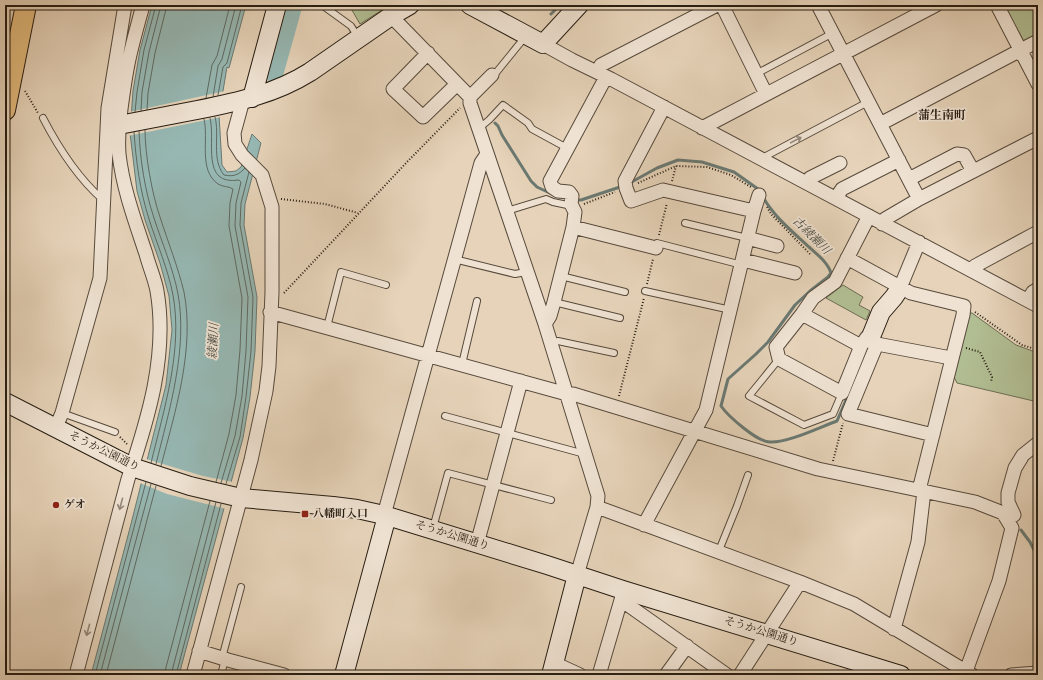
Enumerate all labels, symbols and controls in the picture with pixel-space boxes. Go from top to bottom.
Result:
district label: 蒲生南町 [918,108,966,122]
one-way arrow [790,136,802,143]
water label: 古綾瀬川 [790,213,835,259]
water label: 綾瀬川 [205,321,221,359]
street label: そうか公園通り [67,428,142,474]
place label: ゲオ [64,498,86,511]
one-way arrow [117,498,124,511]
marker: ゲオ [51,500,61,510]
place label: 八幡町入口 [313,507,368,520]
marker: 八幡町入口 [300,509,310,519]
street label: そうか公園通り [414,518,491,553]
street label: そうか公園通り [723,614,800,649]
one-way arrow [83,623,91,636]

